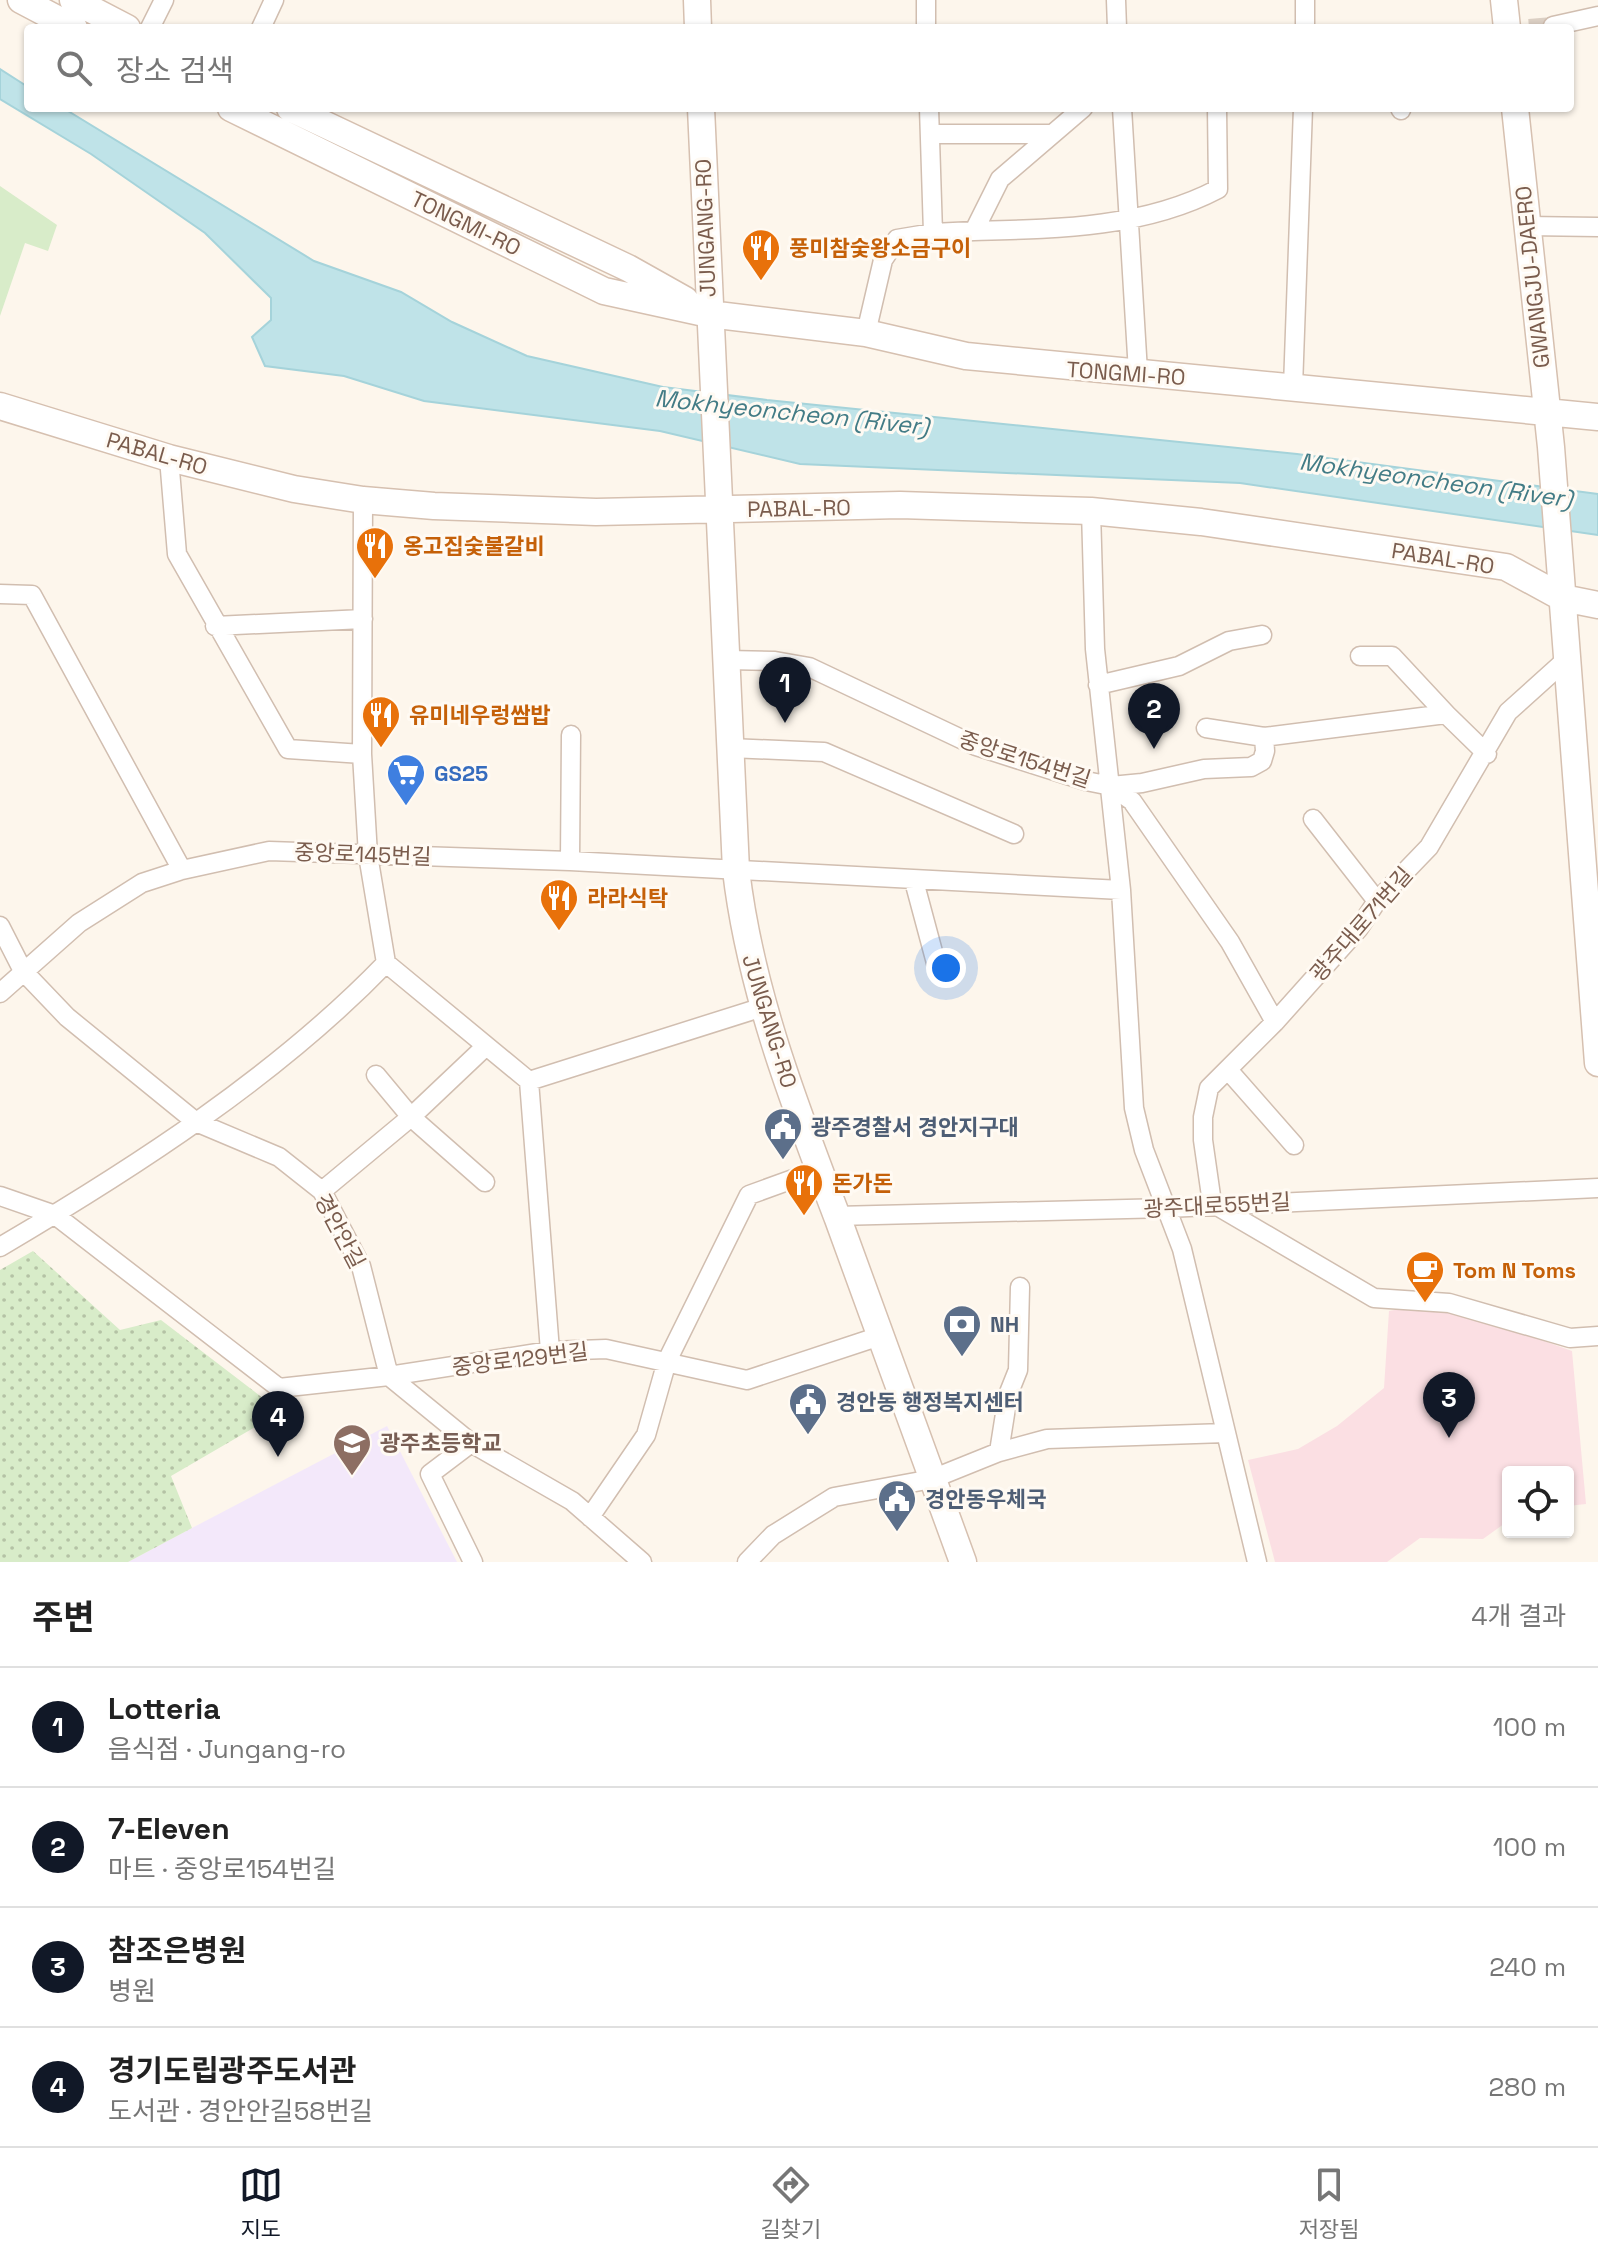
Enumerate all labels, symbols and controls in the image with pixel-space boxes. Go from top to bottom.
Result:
search box [24,24,1574,112]
icon: search [52,46,96,90]
text: 장소 검색 [116,51,234,90]
street label: JUNGANG-RO [689,158,721,298]
street label: TONGMI-RO [406,184,526,262]
street label: GWANGJU-DAERO [1509,184,1555,370]
restaurant icon: 풍미참숯왕소금구이 [740,227,782,282]
place label: 풍미참숯왕소금구이 [789,234,971,262]
street label: TONGMI-RO [1066,355,1186,391]
water label: Mokhyeoncheon (River) [653,382,932,442]
street label: PABAL-RO [103,425,211,481]
water label: Mokhyeoncheon (River) [1298,445,1576,515]
street label: PABAL-RO [747,493,851,523]
restaurant icon: 옹고집숯불갈비 [354,525,396,580]
place label: 옹고집숯불갈비 [403,532,545,560]
street label: PABAL-RO [1390,536,1496,580]
pin: 1 [759,657,811,723]
pin: 2 [1128,683,1180,749]
restaurant icon: 유미네우렁쌈밥 [360,694,402,749]
place label: 유미네우렁쌈밥 [409,701,551,729]
street label: 중앙로154번길 [955,724,1095,794]
supermarket icon: GS25 [385,752,427,807]
place label: GS25 [434,759,488,787]
street label: 중앙로145번길 [294,838,432,870]
street label: 광주대로71번길 [1304,861,1418,987]
restaurant icon: 라라식탁 [538,877,580,932]
place label: 라라식탁 [587,884,668,912]
your location [926,948,966,988]
street label: JUNGANG-RO [736,951,804,1091]
public building icon: 광주경찰서 경안지구대 [762,1106,804,1161]
place label: 광주경찰서 경안지구대 [811,1113,1019,1141]
restaurant icon: 돈가돈 [783,1162,825,1217]
place label: 돈가돈 [832,1169,893,1197]
street label: 광주대로55번길 [1142,1187,1292,1223]
street label: 경안안길 [309,1189,371,1273]
cafe icon: Tom N Toms [1404,1249,1446,1304]
place label: Tom N Toms [1453,1256,1576,1284]
bank icon: NH [941,1303,983,1358]
place label: NH [990,1310,1019,1338]
street label: 중앙로129번길 [450,1337,590,1381]
pin: 3 [1423,1372,1475,1438]
public building icon: 경안동 행정복지센터 [787,1381,829,1436]
place label: 경안동 행정복지센터 [836,1388,1024,1416]
pin: 4 [252,1391,304,1457]
school or university icon: 광주초등학교 [331,1422,373,1477]
place label: 광주초등학교 [380,1429,501,1457]
map controls [1502,1466,1574,1538]
button: locate [1502,1466,1574,1538]
public building icon: 경안동우체국 [876,1478,918,1533]
place label: 경안동우체국 [925,1485,1046,1513]
text: 주변 [32,1596,95,1639]
text: 4개 결과 [1471,1599,1566,1633]
text: Lotteria [108,1689,221,1728]
text: 1 [52,1710,64,1744]
text: 100 m [1493,1710,1566,1744]
text: 음식점 · Jungang-ro [108,1732,346,1766]
text: 7-Eleven [108,1809,230,1848]
text: 2 [50,1830,66,1864]
text: 100 m [1493,1830,1566,1864]
text: 마트 · 중앙로154번길 [108,1852,336,1886]
text: 참조은병원 [108,1931,246,1970]
text: 3 [50,1950,66,1984]
text: 240 m [1489,1950,1566,1984]
text: 병원 [108,1974,156,2008]
text: 경기도립광주도서관 [108,2051,356,2090]
text: 4 [50,2070,66,2104]
text: 280 m [1488,2070,1566,2104]
text: 도서관 · 경안안길58번길 [108,2094,373,2128]
tab: 지도 [239,2163,283,2243]
tab: 길찾기 [760,2163,821,2243]
tab: 저장됨 [1298,2163,1359,2243]

